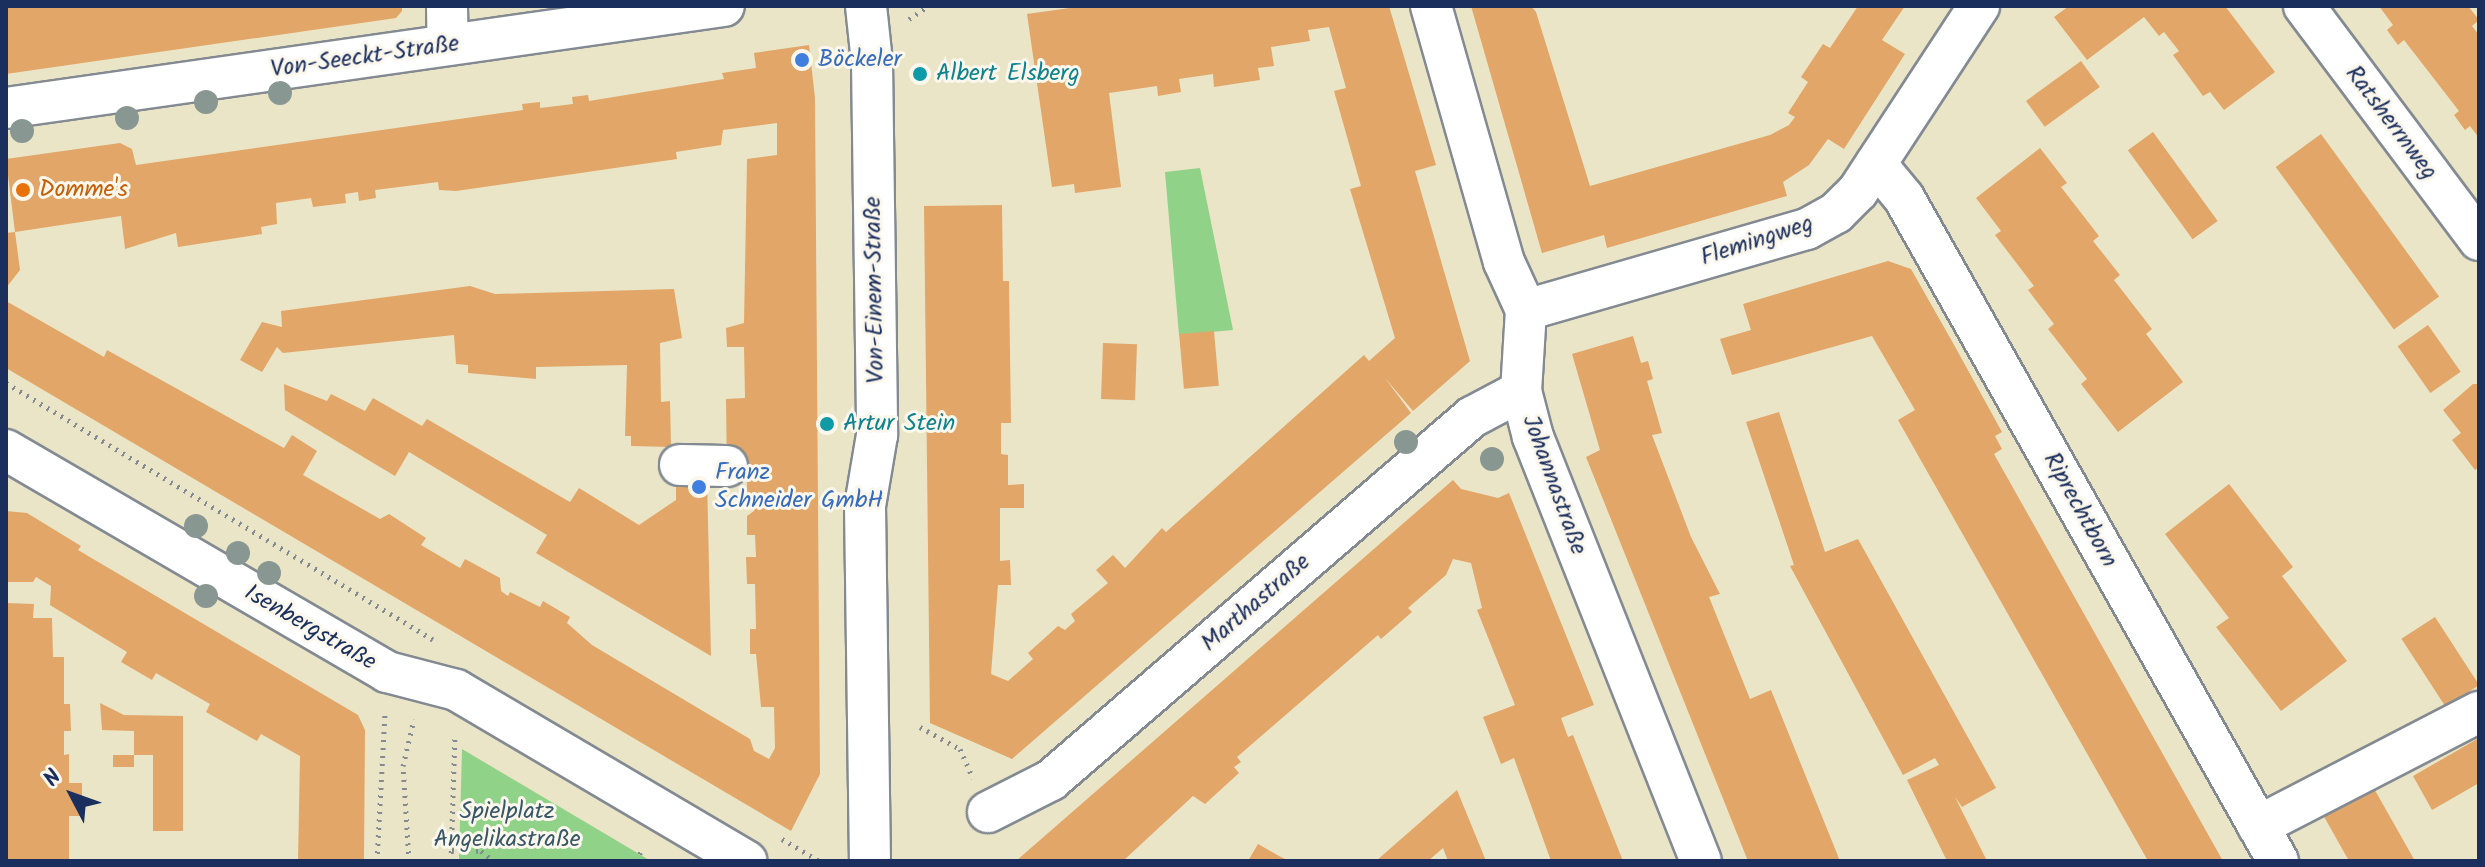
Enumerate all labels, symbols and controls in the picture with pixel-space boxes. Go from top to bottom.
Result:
street label: Von-Seeckt-Straße [269,30,461,84]
place label: Böckeler [818,46,901,74]
marker: Böckeler [793,51,811,69]
place label: Albert Elsberg [936,60,1080,88]
street label: Ratsherrnweg [2339,60,2443,186]
marker: Albert Elsberg [911,65,929,83]
place label: Domme's [39,176,128,204]
marker: Domme's [14,181,32,199]
street label: Von-Einem-Straße [859,196,891,384]
street label: Flemingweg [1697,209,1817,273]
place label: Artur Stein [843,410,955,438]
street label: Johannastraße [1515,411,1593,559]
marker: Artur Stein [818,415,836,433]
street label: Riprechtborn [2037,447,2123,573]
place label: Franz Schneider GmbH [715,459,883,515]
marker: Franz Schneider GmbH [690,478,708,496]
street label: Marthastraße [1196,548,1316,658]
street label: Isenbergstraße [239,579,381,677]
north arrow [32,755,112,835]
text: N [36,762,71,796]
park label: Spielplatz Angelikastraße [433,798,581,854]

